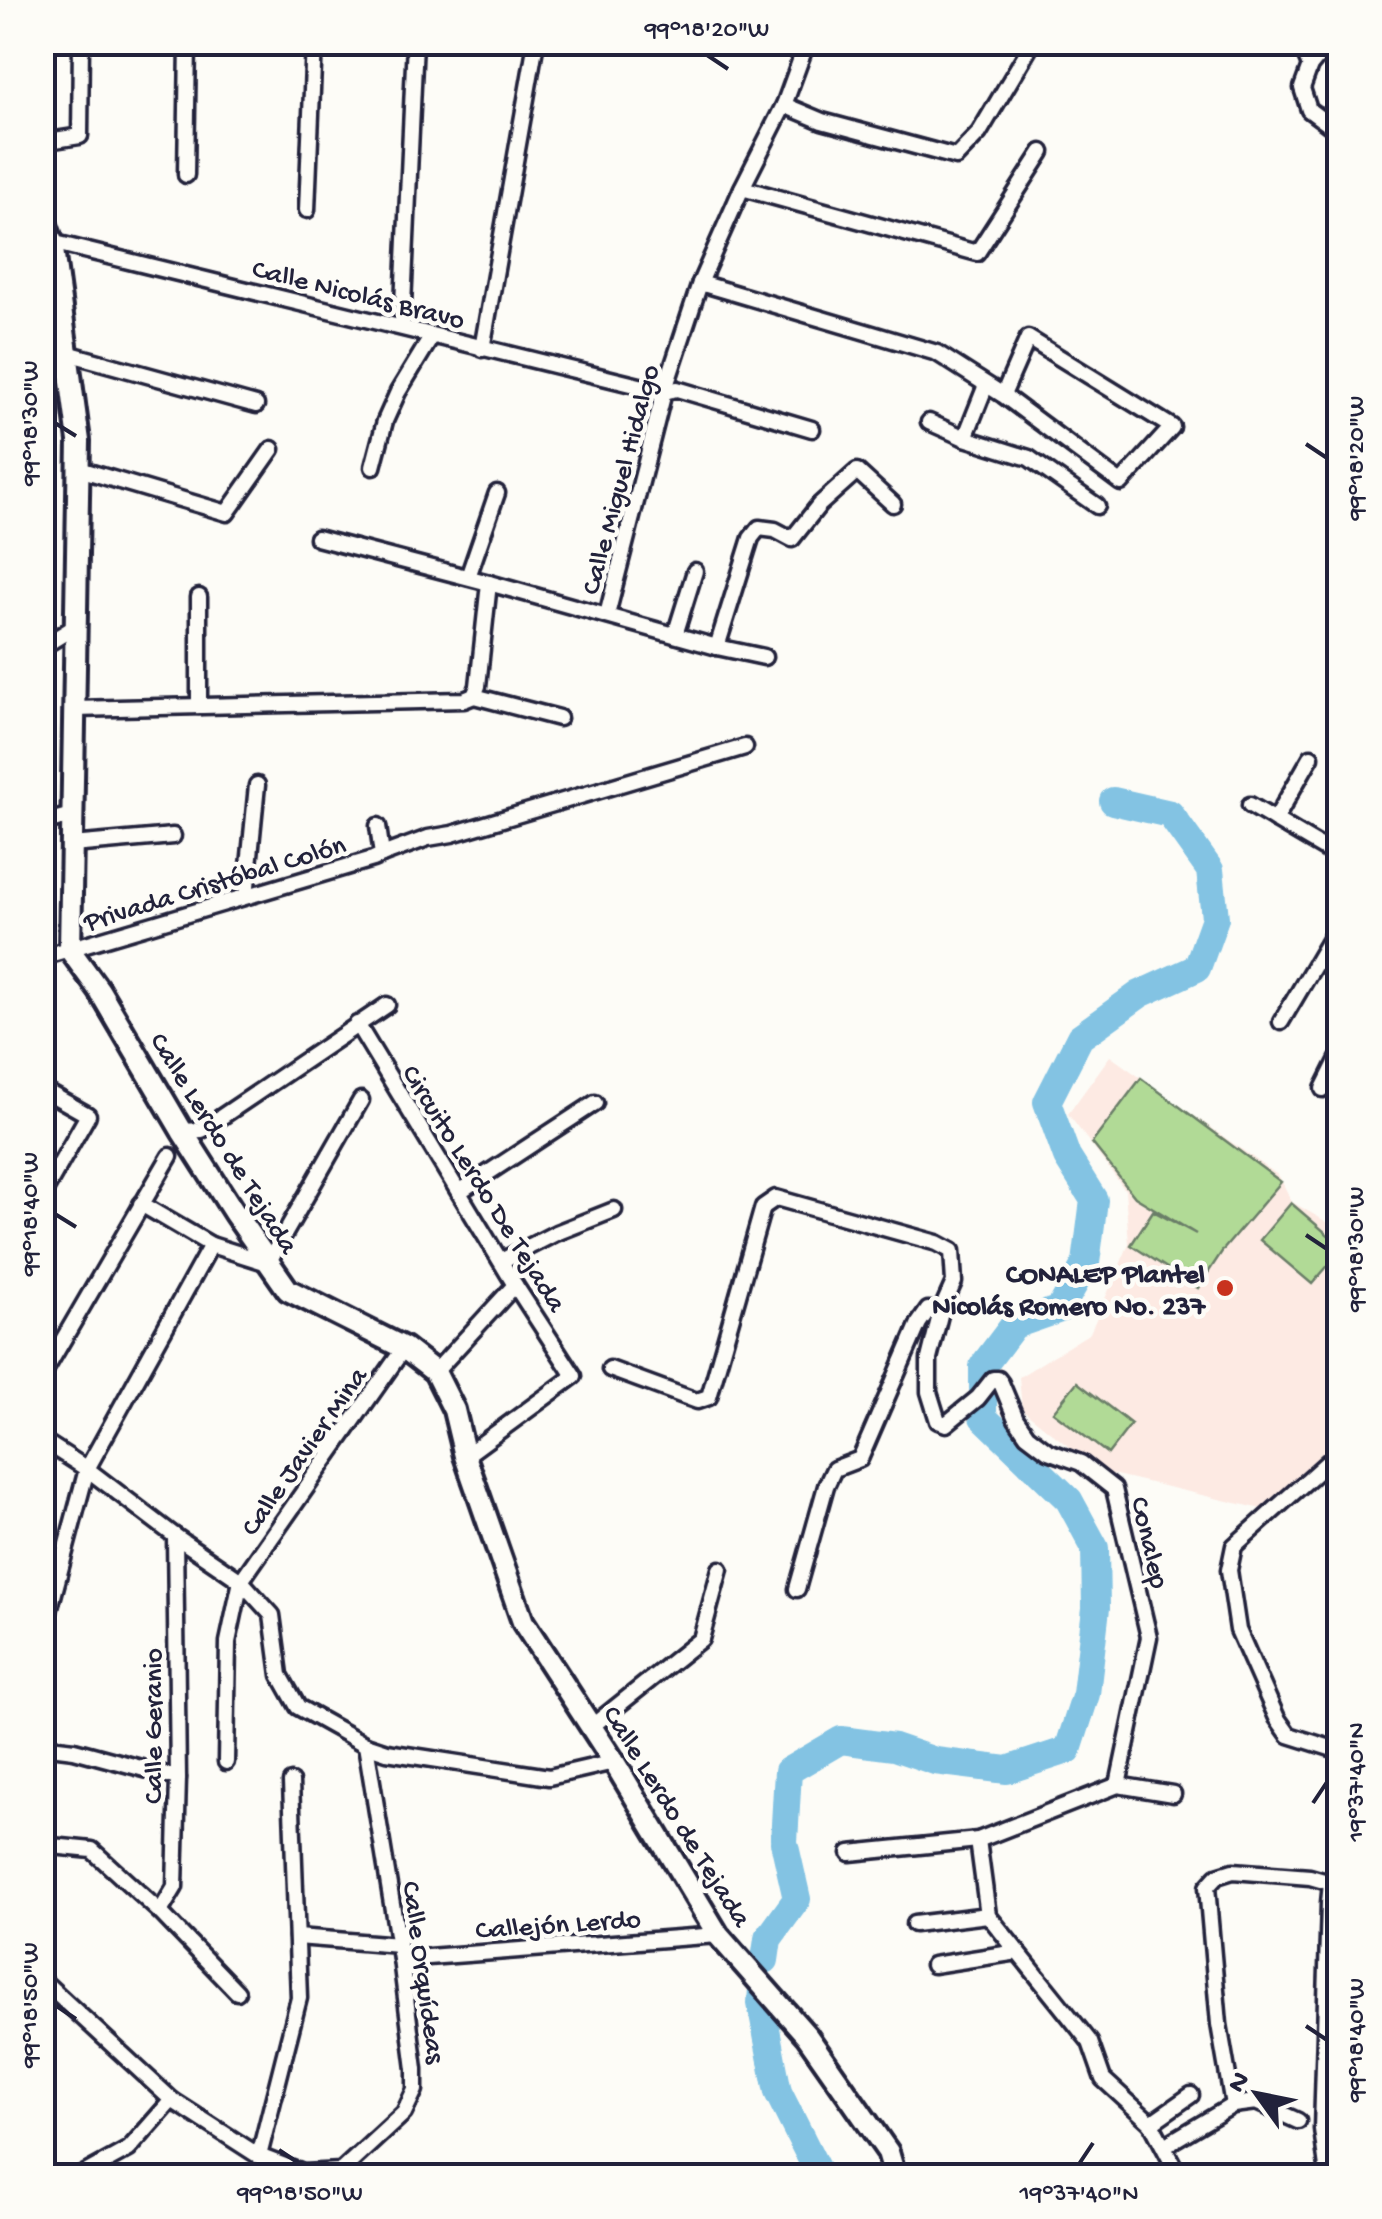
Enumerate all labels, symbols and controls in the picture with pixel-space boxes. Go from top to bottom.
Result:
text: 99°18'20"W [644,17,769,46]
street label: Calle Nicolás Bravo [248,254,468,339]
text: 99°18'30"W [18,360,47,487]
street label: Calle Miguel Hidalgo [576,362,669,599]
text: 99°18'20"W [1344,396,1373,521]
street label: Privada Cristóbal Colón [79,830,351,941]
street label: Calle Lerdo de Tejada [141,1028,304,1262]
street label: Circuito Lerdo De Tejada [393,1060,572,1320]
text: 99°18'40"W [18,1152,47,1277]
text: 99°18'30"W [1344,1186,1373,1313]
place label: CONALEP Plantel Nicolás Romero No. 237 [932,1260,1206,1325]
marker: CONALEP Plantel Nicolás Romero No. 237 [1214,1277,1236,1299]
street label: Calle Javier Mina [235,1361,377,1543]
street label: Conalep [1121,1494,1174,1592]
street label: Calle Geranio [139,1648,172,1804]
street label: Calle Lerdo de Tejada [594,1701,757,1935]
text: 19°37'40"N [1344,1723,1373,1842]
street label: Calle Orquídeas [392,1879,451,2066]
street label: Callejón Lerdo [475,1904,642,1949]
text: 99°18'50"W [18,1942,47,2069]
text: 99°18'40"W [1344,1978,1373,2103]
north arrow [1207,2044,1307,2144]
text: N [1221,2066,1259,2099]
text: 99°18'50"W [236,2181,363,2210]
text: 19°37'40"N [1019,2181,1138,2210]

